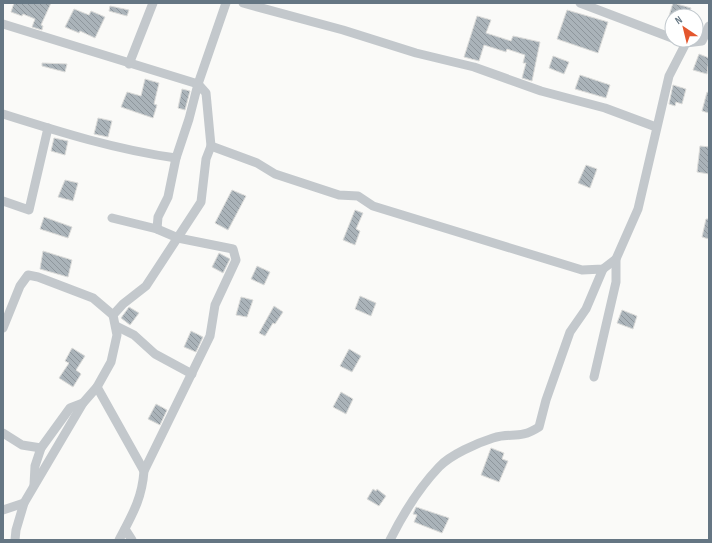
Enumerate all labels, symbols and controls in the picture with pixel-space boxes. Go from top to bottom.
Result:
north arrow [664,8,704,48]
text: N [672,13,685,27]

